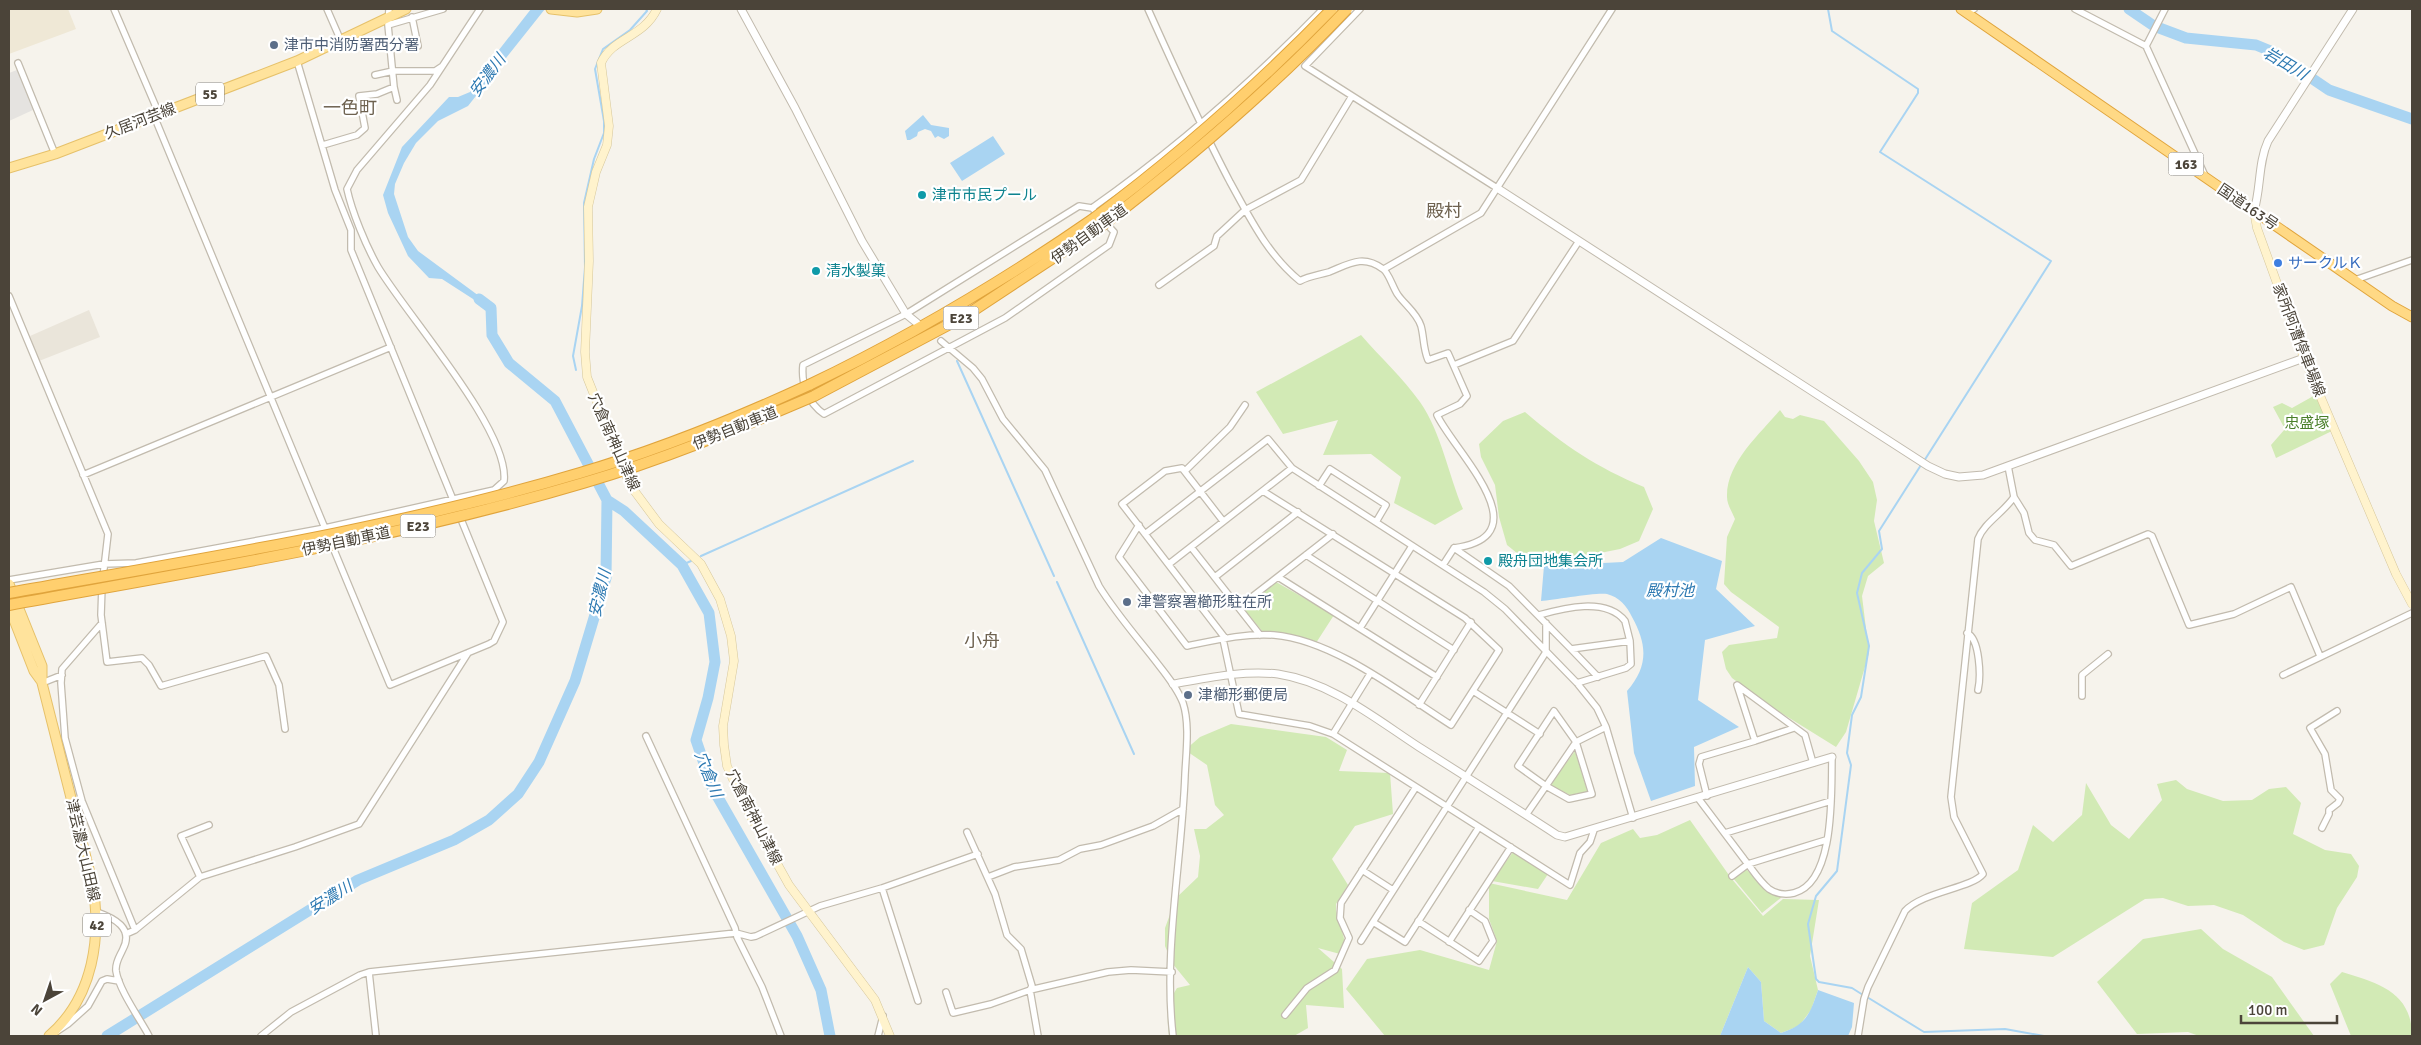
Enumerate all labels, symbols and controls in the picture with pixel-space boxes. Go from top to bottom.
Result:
place label: 津市中消防署西分署 [284,36,419,54]
marker: 津市中消防署西分署 [268,39,280,51]
water label: 岩田川 [2260,43,2313,86]
water label: 安濃川 [465,49,511,101]
road number: 55 [196,82,224,106]
district label: 一色町 [323,97,377,119]
street label: 久居河芸線 [102,99,178,143]
road number: 163 [2168,152,2204,175]
street label: 国道163号 [2214,180,2282,234]
place label: 津市市民プール [932,186,1037,204]
marker: 津市市民プール [916,189,928,201]
street label: 伊勢自動車道 [1047,200,1131,268]
district label: 殿村 [1426,200,1462,222]
place label: サークルＫ [2288,254,2363,272]
marker: サークルＫ [2272,257,2284,269]
place label: 清水製菓 [826,262,886,280]
marker: 清水製菓 [810,265,822,277]
street label: 家所阿漕停車場線 [2269,281,2329,399]
road number: E23 [944,306,978,330]
street label: 穴倉南神山津線 [584,390,644,494]
street label: 伊勢自動車道 [690,403,780,453]
park label: 忠盛塚 [2284,414,2330,432]
road number: E23 [400,514,436,538]
street label: 伊勢自動車道 [300,523,392,559]
place label: 殿舟団地集会所 [1498,552,1603,570]
marker: 殿舟団地集会所 [1482,555,1494,567]
water label: 安濃川 [585,566,616,619]
water label: 殿村池 [1646,581,1696,601]
place label: 津警察署櫛形駐在所 [1137,593,1272,611]
marker: 津警察署櫛形駐在所 [1121,596,1133,608]
district label: 小舟 [964,630,1000,652]
place label: 津櫛形郵便局 [1198,686,1288,704]
marker: 津櫛形郵便局 [1182,689,1194,701]
water label: 穴倉川 [690,748,727,802]
street label: 穴倉南神山津線 [722,766,786,868]
street label: 津芸濃大山田線 [62,797,104,903]
water label: 安濃川 [305,876,358,919]
road number: 42 [83,914,111,936]
north arrow [20,975,70,1025]
scale bar [2241,992,2337,1024]
text: N [28,1000,46,1019]
text: 100 m [2248,1001,2288,1019]

